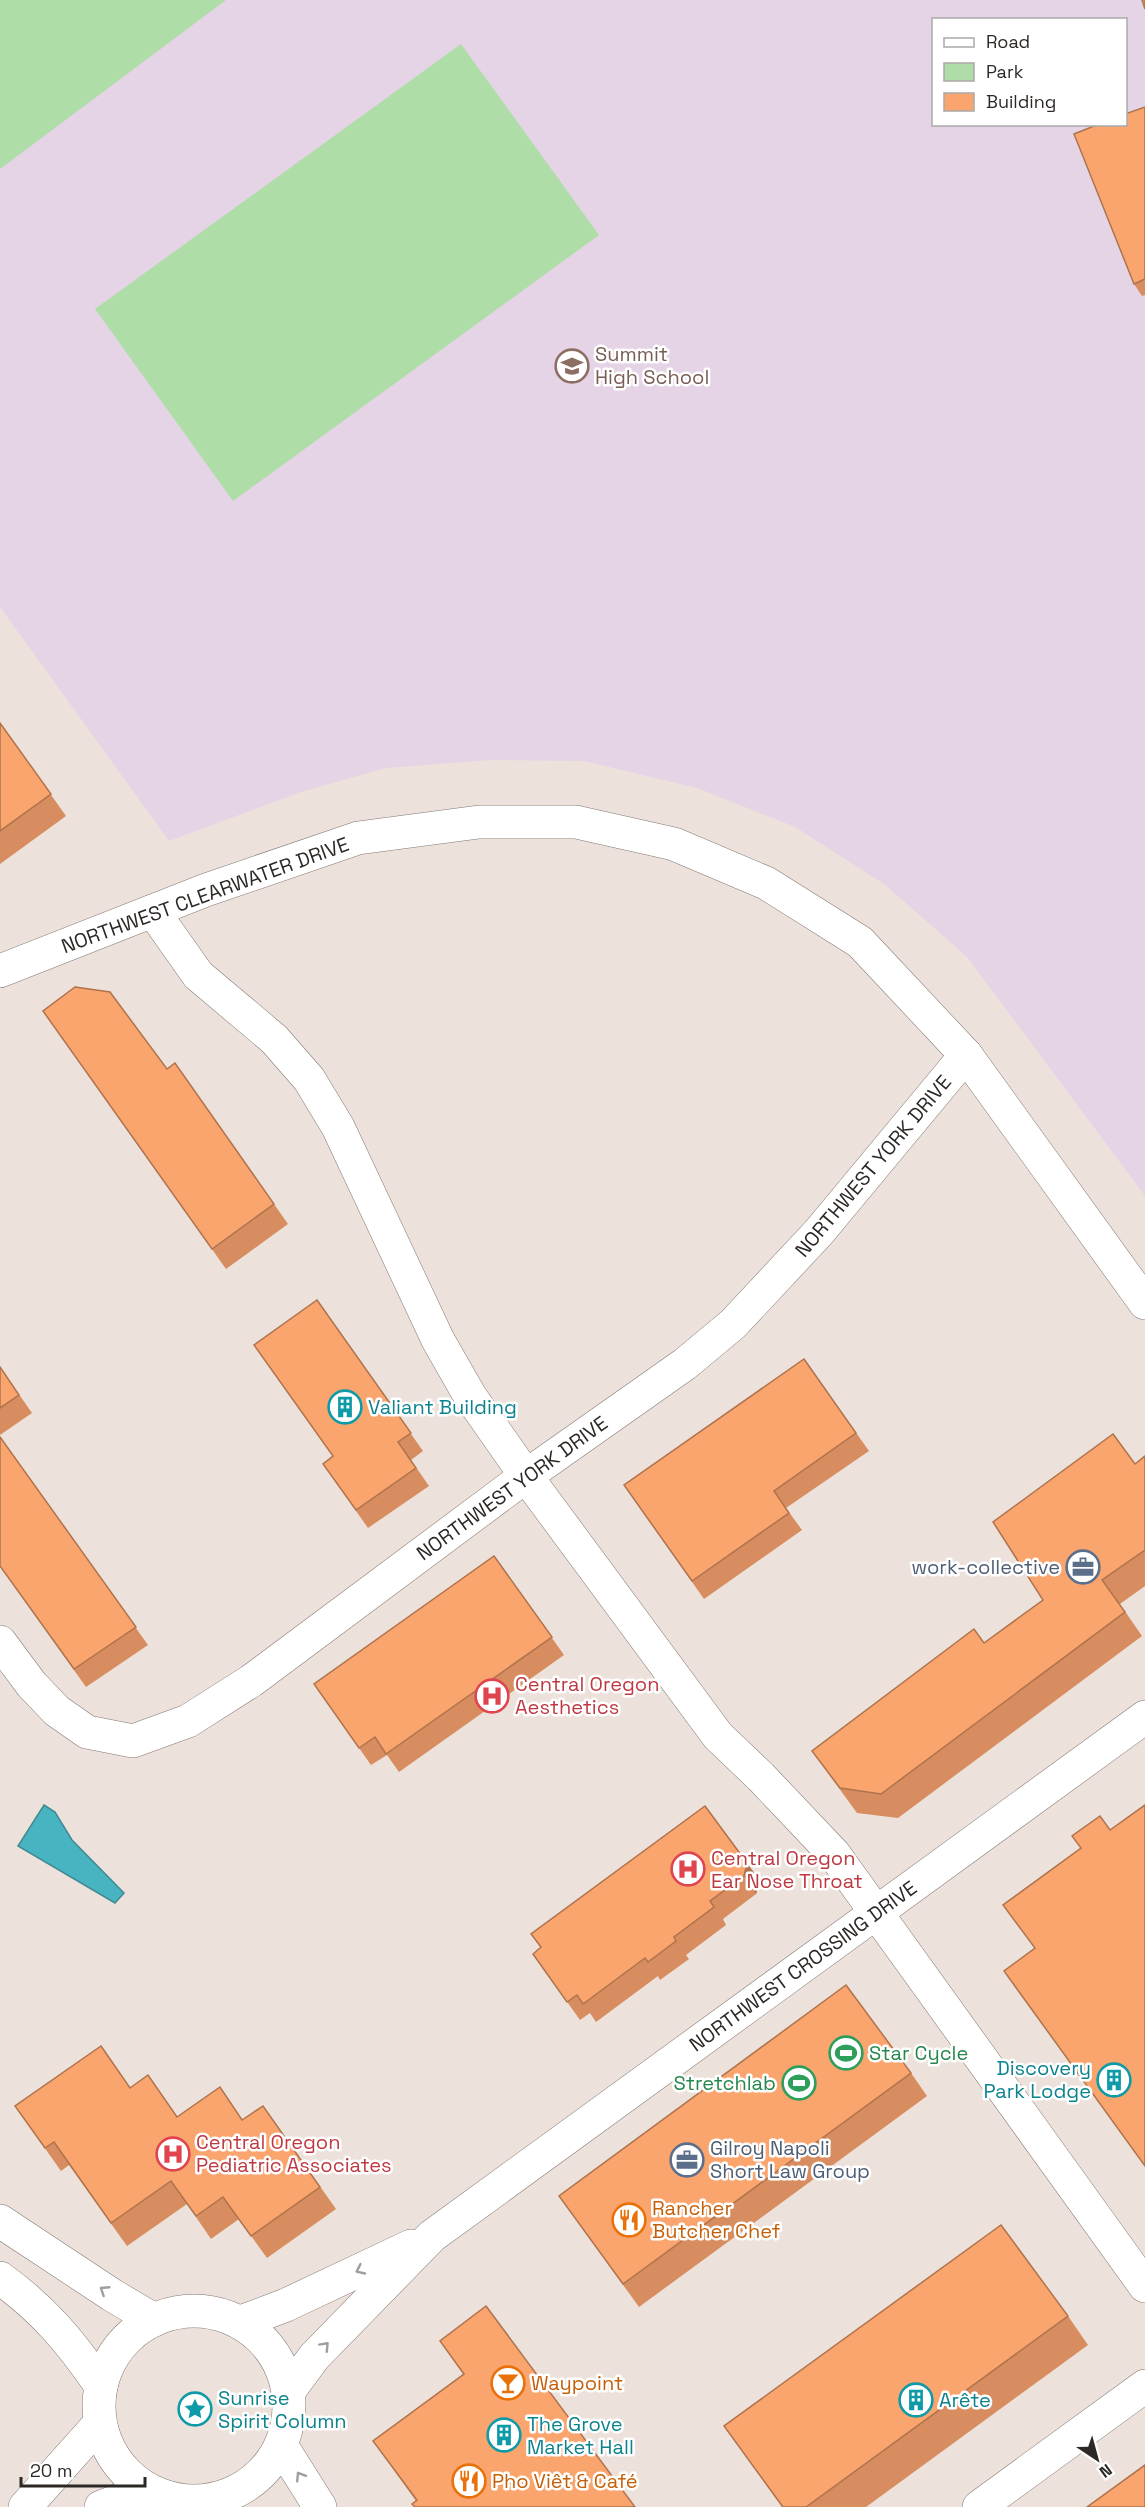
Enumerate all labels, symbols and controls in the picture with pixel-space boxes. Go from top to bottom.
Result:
legend [932,18,1127,126]
text: Road [986,30,1030,53]
text: Park [986,60,1024,83]
text: Building [986,90,1056,113]
place label: Summit High School [595,341,709,390]
school or university icon: Summit High School [554,348,590,384]
street label: NORTHWEST CLEARWATER DRIVE [58,831,352,959]
street label: NORTHWEST YORK DRIVE [789,1070,957,1262]
building icon: Valiant Building [327,1389,363,1425]
place label: Valiant Building [368,1394,517,1420]
street label: NORTHWEST YORK DRIVE [411,1410,613,1566]
office icon: work-collective [1065,1549,1101,1585]
place label: work-collective [911,1554,1060,1580]
place label: Central Oregon Aesthetics [515,1671,659,1720]
hospital icon: Central Oregon Aesthetics [474,1678,510,1714]
place label: Central Oregon Ear Nose Throat [711,1845,863,1894]
hospital icon: Central Oregon Ear Nose Throat [670,1851,706,1887]
street label: NORTHWEST CROSSING DRIVE [684,1875,922,2057]
sports icon: Star Cycle [828,2035,864,2071]
place label: Star Cycle [869,2040,968,2066]
place label: Discovery Park Lodge [983,2055,1091,2104]
building icon: Discovery Park Lodge [1096,2062,1132,2098]
sports icon: Stretchlab [781,2065,817,2101]
place label: Stretchlab [674,2070,776,2096]
place label: Central Oregon Pediatric Associates [196,2129,392,2178]
place label: Gilroy Napoli Short Law Group [710,2135,870,2184]
hospital icon: Central Oregon Pediatric Associates [155,2136,191,2172]
office icon: Gilroy Napoli Short Law Group [669,2142,705,2178]
place label: Rancher Butcher Chef [652,2195,781,2244]
restaurant icon: Rancher Butcher Chef [611,2202,647,2238]
one-way arrow [356,2263,367,2275]
one-way arrow [99,2286,110,2297]
one-way arrow [318,2342,329,2353]
bar icon: Waypoint [490,2365,526,2401]
place label: Waypoint [531,2370,623,2396]
building icon: Arête [898,2382,934,2418]
place label: Sunrise Spirit Column [218,2385,347,2434]
place label: Arête [939,2387,991,2413]
place icon: Sunrise Spirit Column [177,2391,213,2427]
place label: The Grove Market Hall [527,2411,634,2460]
building icon: The Grove Market Hall [486,2417,522,2453]
north arrow [1067,2429,1127,2489]
scale bar [21,2450,146,2488]
text: 20 m [30,2459,73,2482]
text: N [1095,2459,1116,2482]
restaurant icon: Pho Viêt & Café [451,2463,487,2499]
place label: Pho Viêt & Café [492,2468,638,2494]
one-way arrow [296,2472,308,2482]

